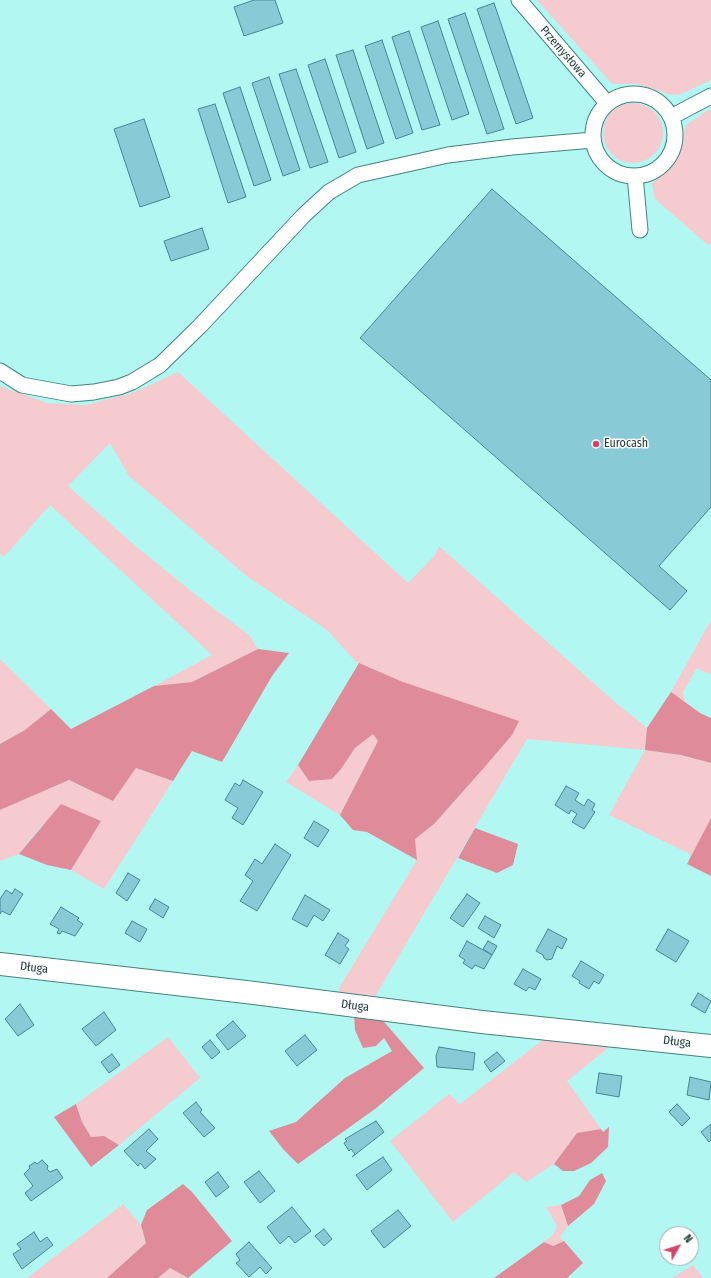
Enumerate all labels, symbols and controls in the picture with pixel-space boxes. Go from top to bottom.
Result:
street label: Przemysłowa [537,23,589,81]
place label: Eurocash [604,437,648,451]
marker: Eurocash [591,439,601,449]
street label: Długa [19,959,49,977]
street label: Długa [340,997,370,1015]
street label: Długa [662,1033,692,1051]
north arrow [659,1226,699,1266]
text: N [681,1232,695,1245]

